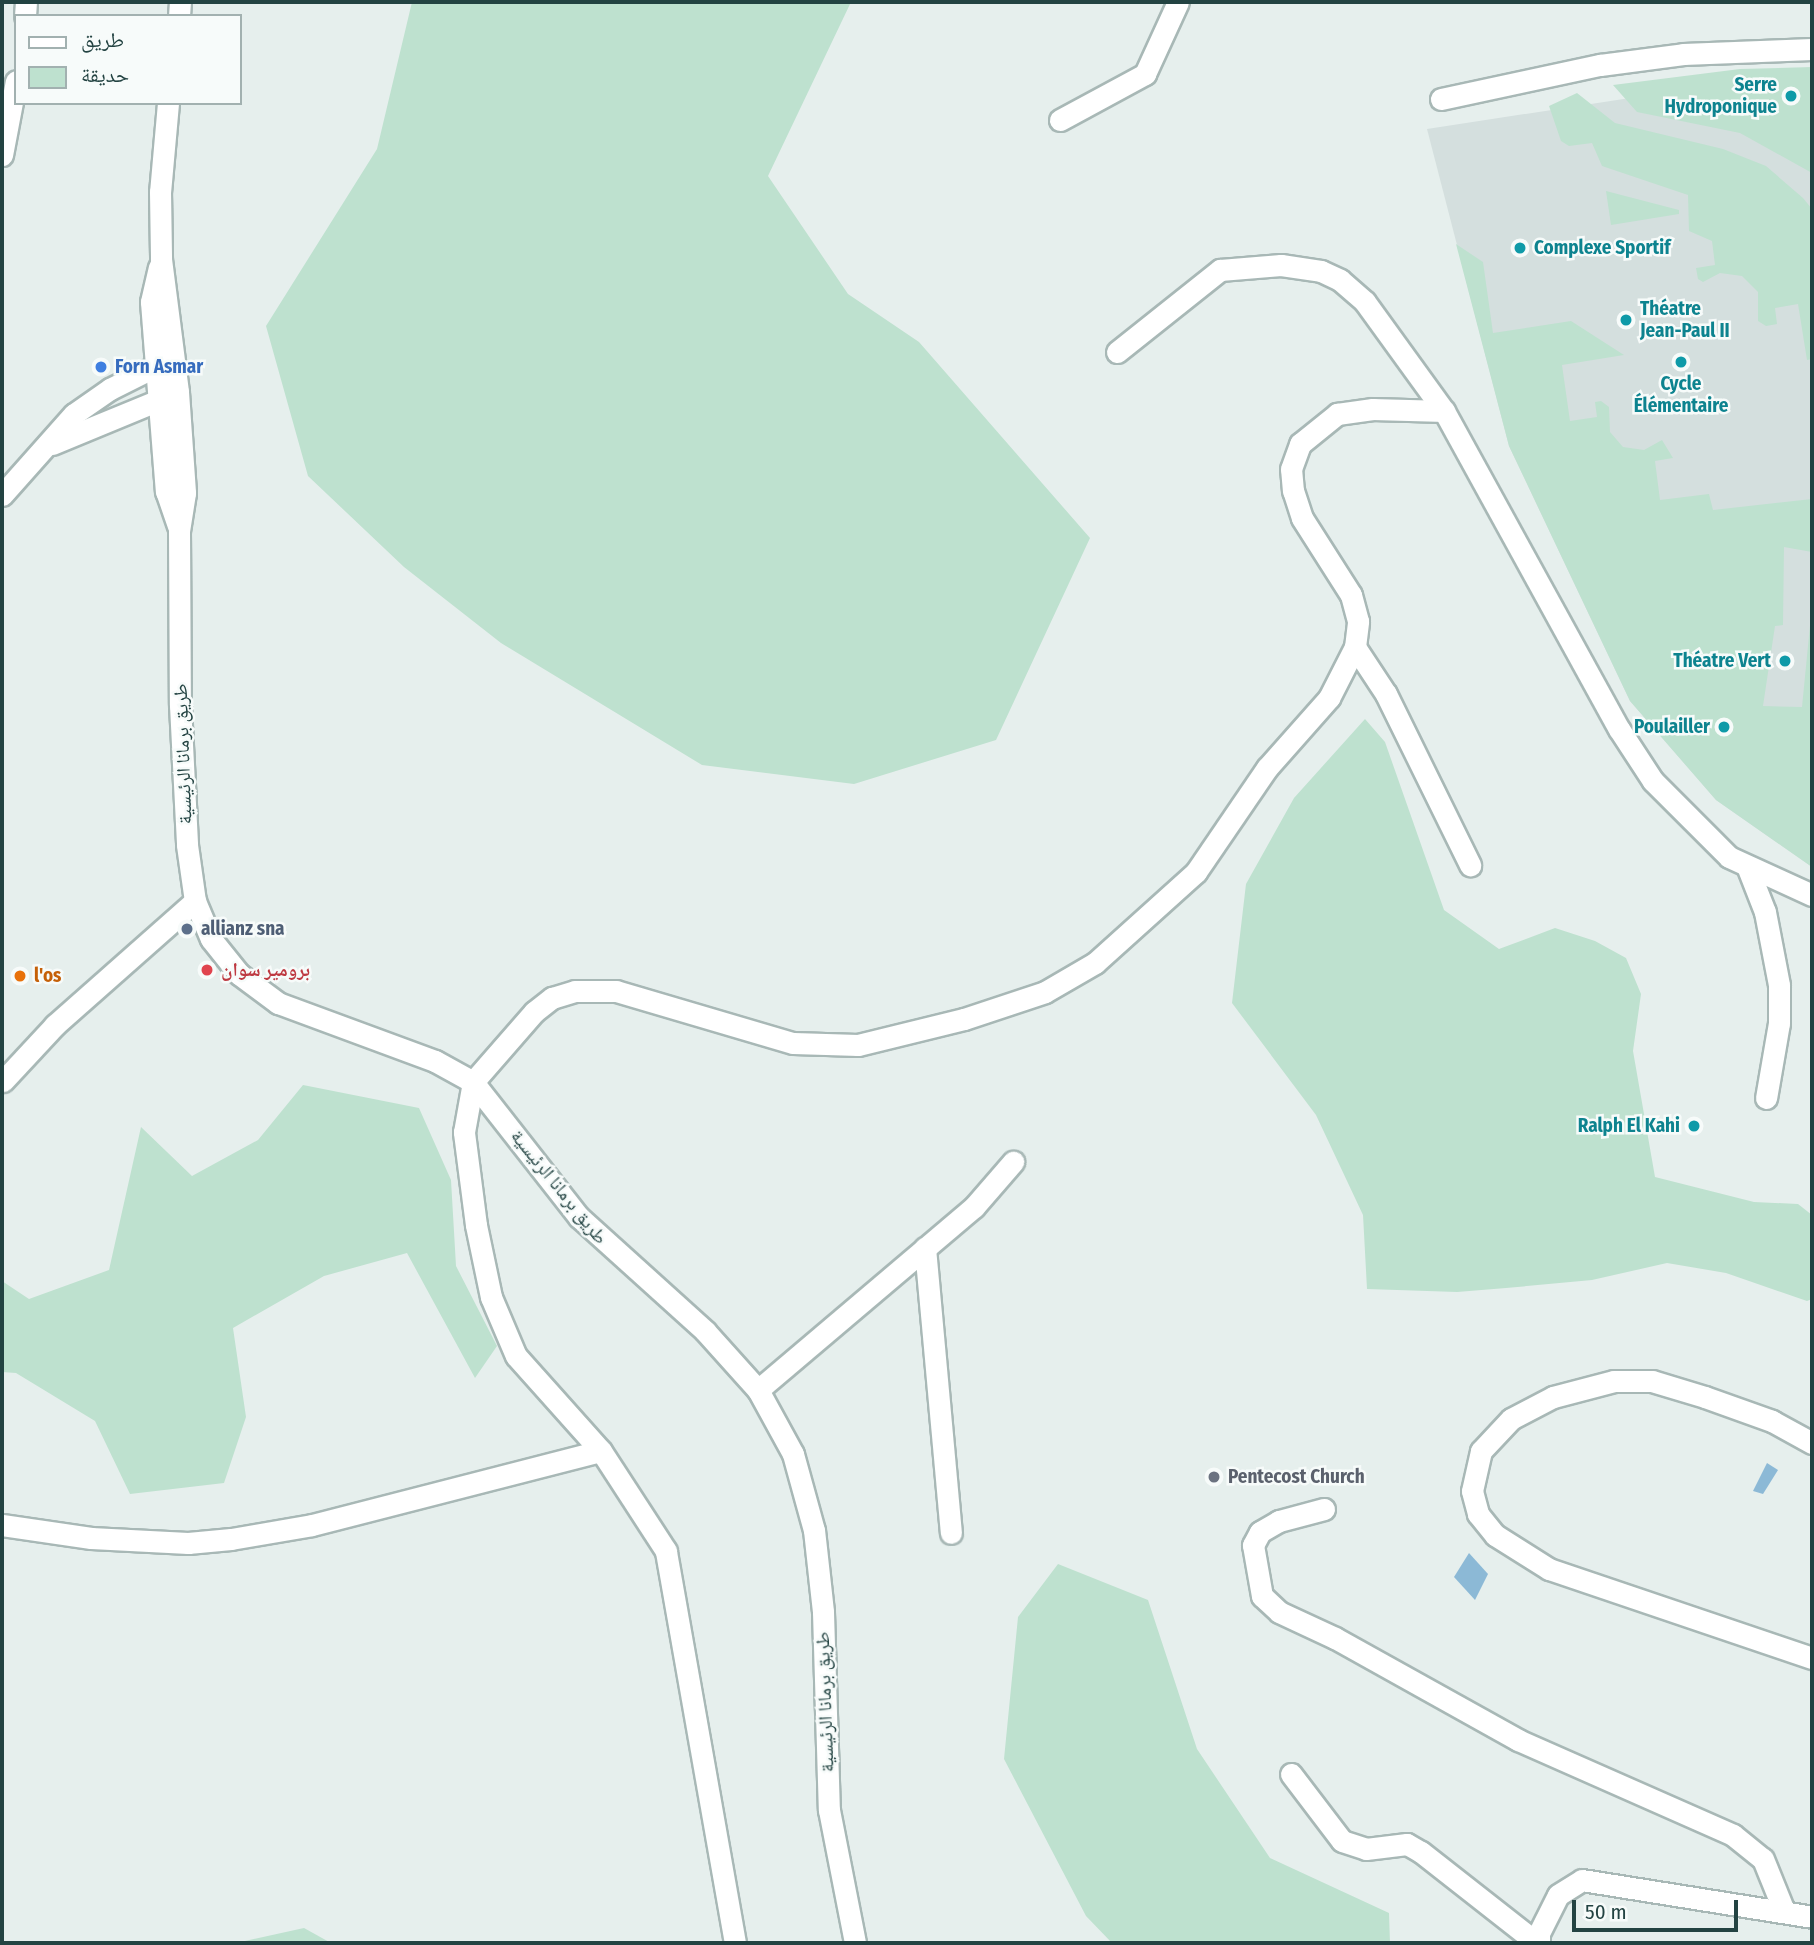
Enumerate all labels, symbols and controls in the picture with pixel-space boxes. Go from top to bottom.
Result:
legend [14,14,242,105]
text: طريق [81,27,124,53]
text: حديقة [81,62,129,88]
place label: Serre Hydroponique [1665,74,1777,118]
marker: Serre Hydroponique [1783,88,1799,104]
place label: Complexe Sportif [1534,237,1670,259]
marker: Complexe Sportif [1512,240,1528,256]
place label: Théatre Jean-Paul II [1640,298,1730,342]
marker: Théatre Jean-Paul II [1618,312,1634,328]
marker: Cycle Élémentaire [1673,354,1689,370]
place label: Forn Asmar [115,356,203,378]
marker: Forn Asmar [93,359,109,375]
place label: Cycle Élémentaire [1634,373,1728,417]
place label: Théatre Vert [1673,650,1771,672]
marker: Théatre Vert [1777,653,1793,669]
street label: طريق برمانا الرئيسية [169,683,197,825]
place label: Poulailler [1634,716,1710,738]
marker: Poulailler [1716,719,1732,735]
place label: allianz sna [201,918,285,940]
marker: allianz sna [179,921,195,937]
place label: برومير سوان [221,959,310,981]
marker: برومير سوان [199,962,215,978]
place label: l'os [34,965,61,987]
marker: l'os [12,968,28,984]
place label: Ralph El Kahi [1578,1115,1680,1137]
marker: Ralph El Kahi [1686,1118,1702,1134]
street label: طريق برمانا الرئيسية [506,1125,612,1249]
place label: Pentecost Church [1228,1466,1365,1488]
marker: Pentecost Church [1206,1469,1222,1485]
street label: طريق برمانا الرئيسية [811,1631,839,1773]
scale bar [1576,1885,1742,1929]
text: 50 m [1585,1899,1627,1925]

